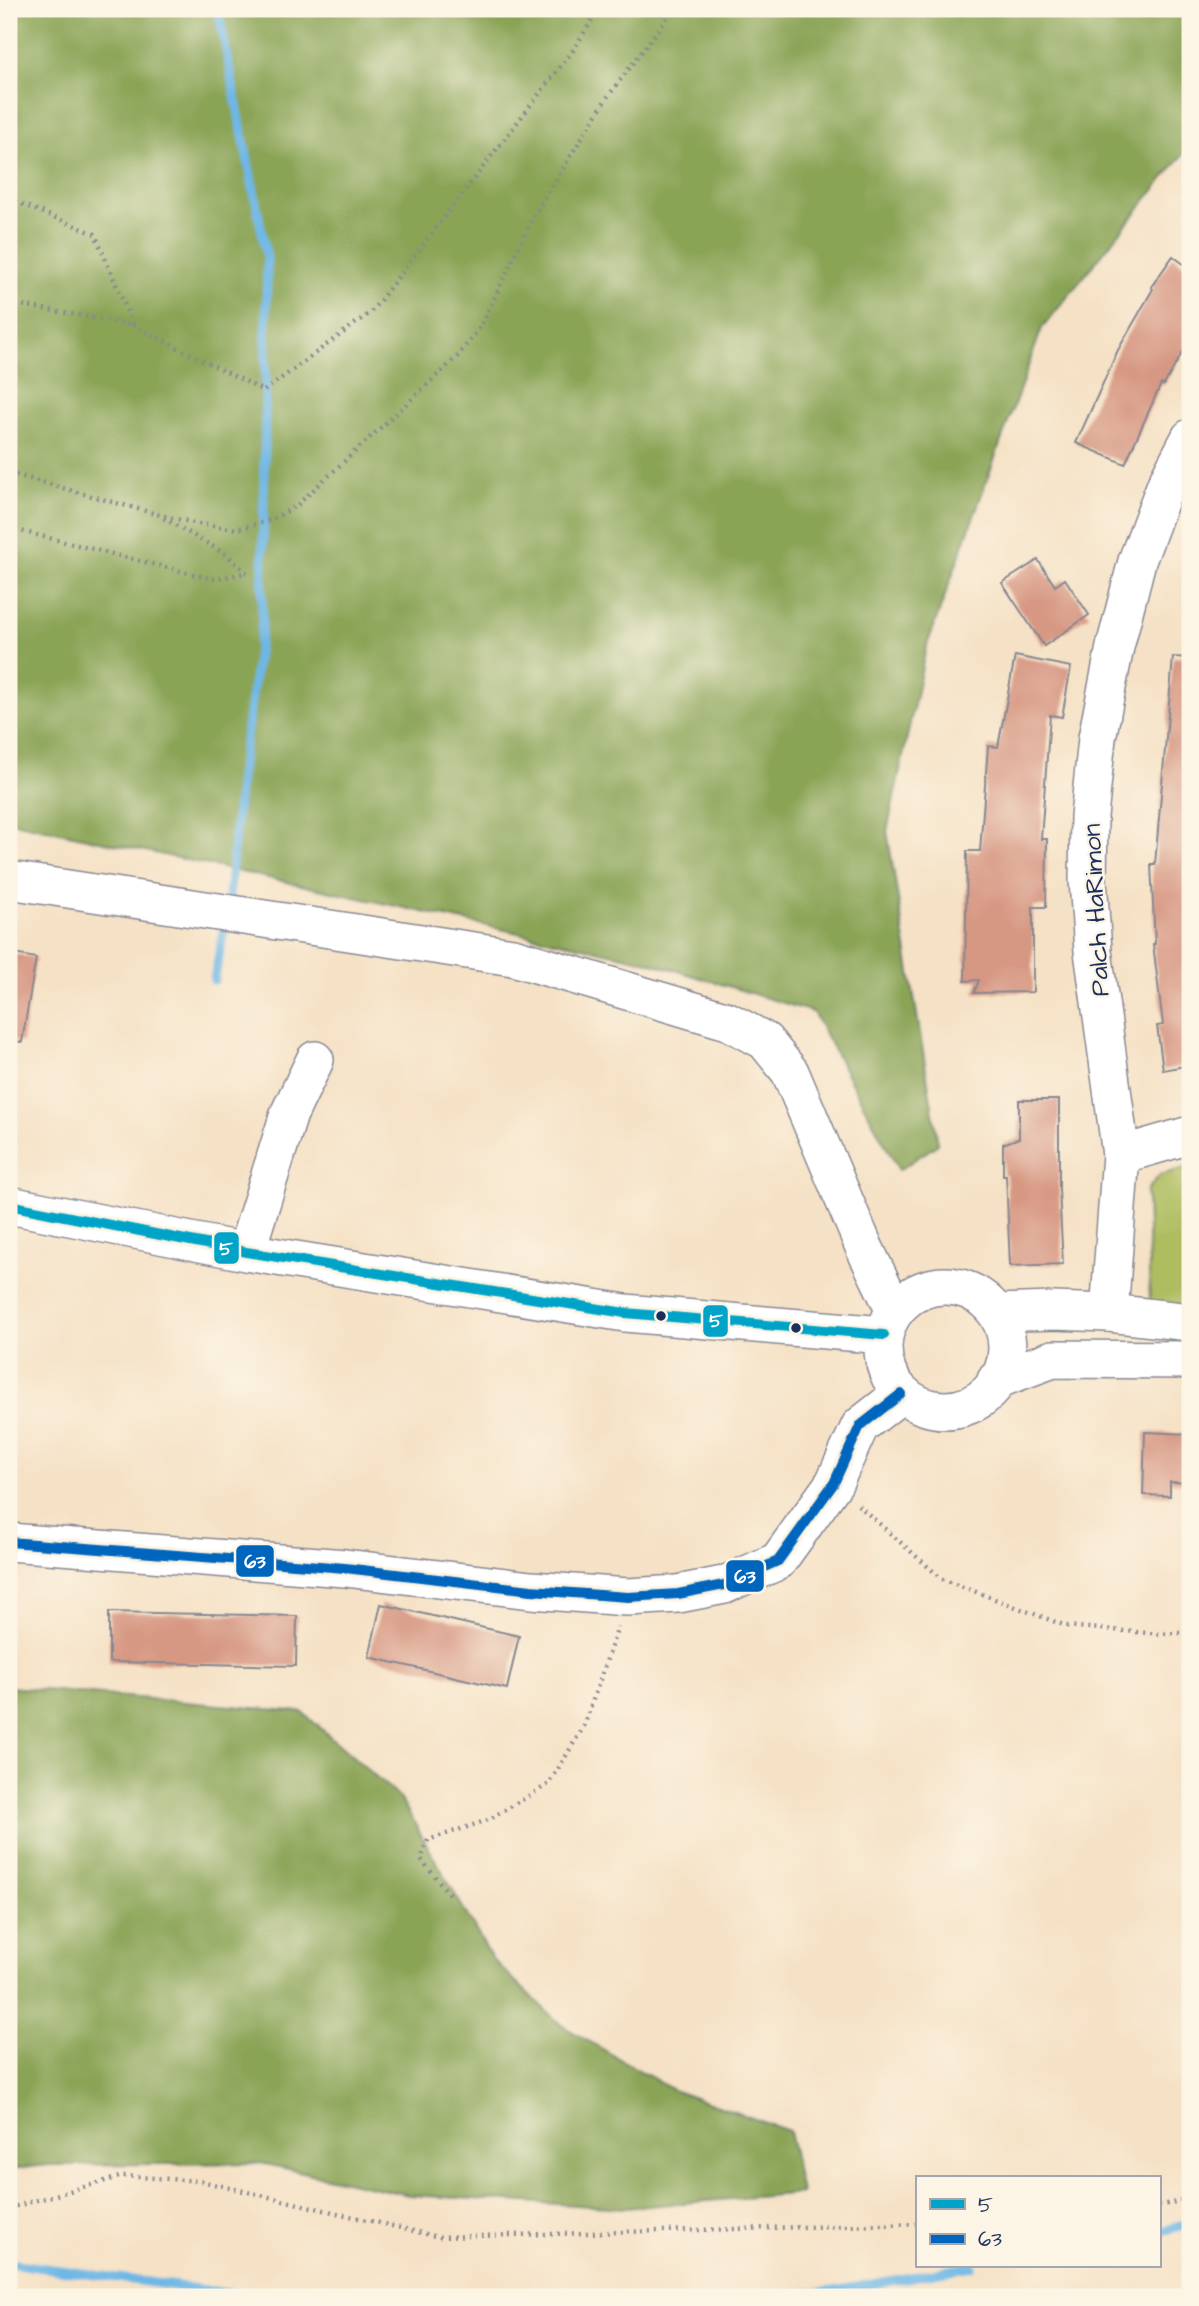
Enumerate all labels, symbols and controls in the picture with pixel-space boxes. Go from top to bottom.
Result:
street label: Palch HaRimon [1073,823,1118,997]
line badge: 5 [213,1231,240,1265]
text: 5 [219,1236,233,1263]
line badge: 5 [702,1304,729,1338]
text: 5 [709,1308,723,1335]
unlabelled marker [654,1309,668,1323]
unlabelled marker [789,1321,803,1335]
line badge: 63 [235,1544,275,1578]
text: 63 [244,1549,266,1576]
line badge: 63 [725,1559,765,1593]
text: 63 [734,1564,756,1591]
legend [916,2176,1160,2268]
text: 5 [978,2191,993,2220]
text: 63 [978,2225,1002,2254]

